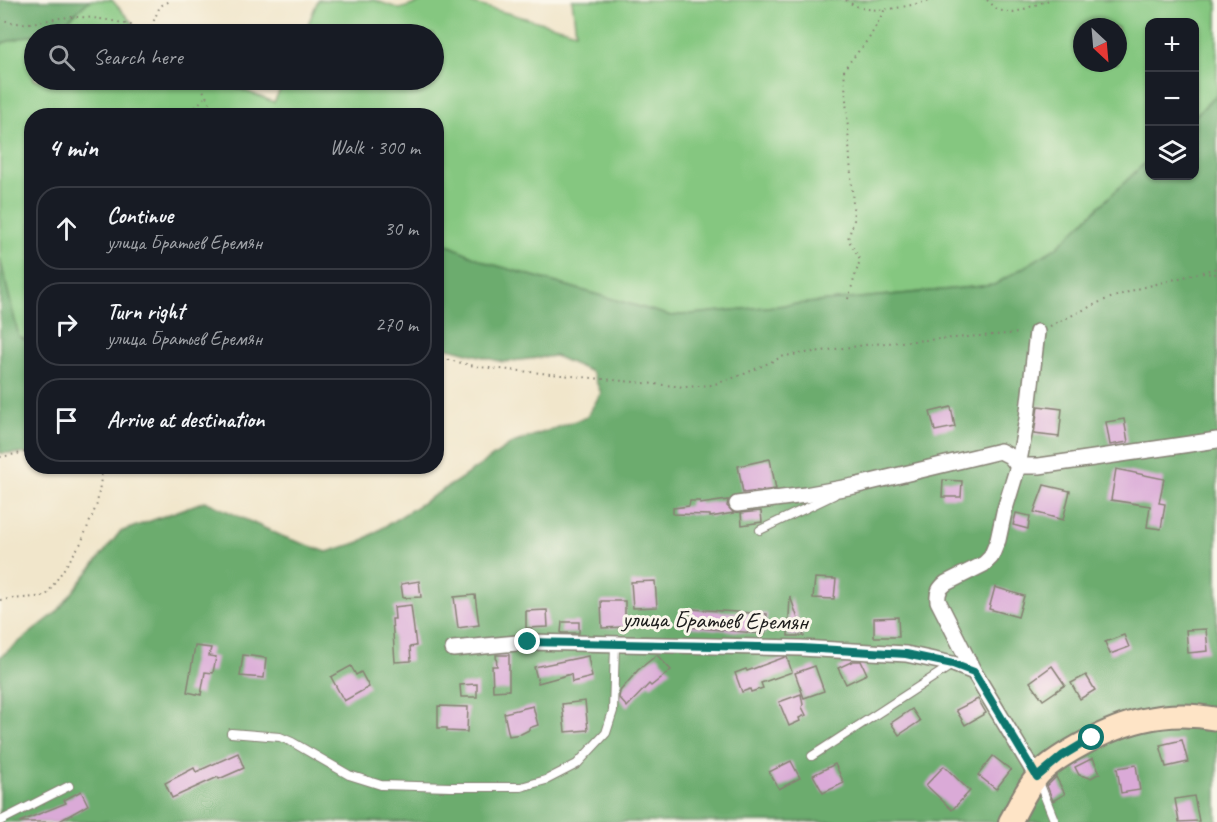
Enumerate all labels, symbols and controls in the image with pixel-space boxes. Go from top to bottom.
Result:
north arrow [1073,18,1127,72]
map controls [1145,18,1199,180]
button: + [1145,18,1199,72]
search box [24,24,444,90]
icon: search [45,41,78,74]
text: Search here [93,43,183,71]
button: − [1145,72,1199,126]
button: layers [1145,126,1199,180]
text: 4 min [48,131,98,164]
text: Walk · 300 m [330,135,420,160]
text: Continue [107,202,173,230]
icon: ahead [50,212,83,245]
text: 30 m [384,216,418,241]
text: улица Братьев Еремян [107,230,262,255]
text: Turn right [107,298,184,326]
icon: right [50,308,83,341]
text: 270 m [375,312,418,337]
text: улица Братьев Еремян [107,326,262,351]
icon: arrive [50,404,83,437]
text: Arrive at destination [107,406,264,434]
street label: улица Братьев Еремян [620,603,810,637]
route end [514,628,540,654]
route start [1078,724,1104,750]

